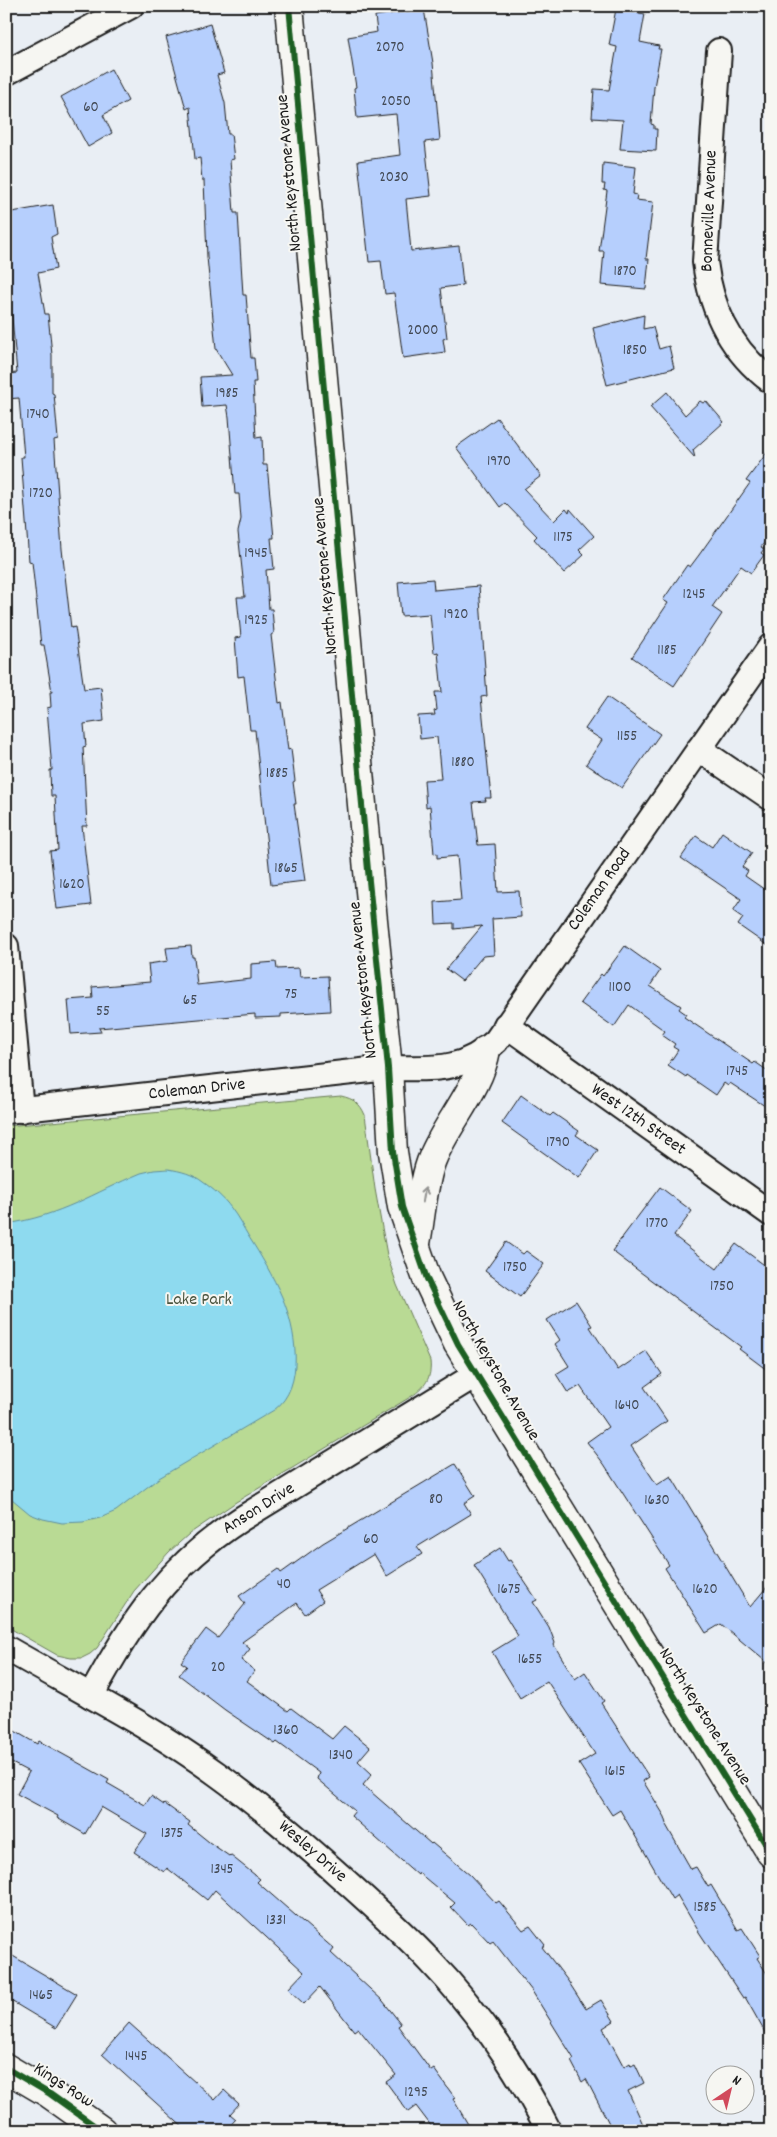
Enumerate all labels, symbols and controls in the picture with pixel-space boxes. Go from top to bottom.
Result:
house number: 2070 [376,37,404,59]
house number: 2050 [381,91,411,113]
street label: North Keystone Avenue [271,93,309,253]
house number: 60 [83,97,99,119]
street label: Bonneville Avenue [695,150,725,272]
house number: 2030 [379,167,409,189]
house number: 1870 [613,261,637,283]
house number: 2000 [407,320,439,342]
house number: 1850 [623,340,647,362]
house number: 1985 [215,383,239,405]
house number: 1740 [26,404,50,426]
house number: 1970 [487,451,511,473]
house number: 1720 [29,483,53,505]
street label: North Keystone Avenue [307,496,345,656]
house number: 1175 [553,527,573,549]
house number: 1945 [244,543,268,565]
house number: 1245 [682,584,706,606]
house number: 1920 [444,604,468,626]
house number: 1925 [244,610,268,632]
house number: 1185 [657,640,677,662]
house number: 1155 [617,726,637,748]
house number: 1880 [451,752,475,774]
house number: 1885 [266,763,288,785]
street label: Coleman Road [562,844,638,936]
house number: 1865 [274,858,298,880]
house number: 1620 [59,874,85,896]
street label: North Keystone Avenue [343,900,385,1060]
house number: 1100 [609,977,631,999]
house number: 75 [285,984,297,1006]
house number: 65 [183,990,197,1012]
house number: 55 [96,1001,110,1023]
house number: 1745 [726,1061,748,1083]
street label: Coleman Drive [147,1072,247,1108]
street label: West 12th Street [585,1078,691,1162]
house number: 1790 [546,1132,570,1154]
one-way arrow [420,1188,430,1204]
house number: 1770 [646,1213,668,1235]
house number: 1750 [503,1257,527,1279]
house number: 1750 [710,1276,734,1298]
park label: Lake Park [166,1288,232,1313]
street label: North Keystone Avenue [445,1296,545,1446]
house number: 1640 [614,1395,640,1417]
street label: Anson Drive [218,1477,300,1541]
house number: 80 [429,1489,443,1511]
house number: 1630 [644,1490,670,1512]
house number: 60 [363,1529,379,1551]
house number: 40 [277,1574,291,1596]
house number: 1675 [497,1579,521,1601]
house number: 1620 [692,1579,718,1601]
street label: North Keystone Avenue [652,1643,756,1791]
house number: 1655 [518,1649,542,1671]
house number: 20 [211,1657,225,1679]
house number: 1360 [273,1720,299,1742]
house number: 1340 [329,1745,353,1767]
house number: 1615 [605,1761,625,1783]
street label: Wesley Drive [272,1815,352,1889]
house number: 1375 [161,1823,183,1845]
house number: 1345 [210,1859,234,1881]
house number: 1585 [693,1897,717,1919]
house number: 1331 [266,1910,286,1932]
house number: 1465 [29,1985,53,2007]
house number: 1445 [125,2046,147,2068]
street label: Kings Row [28,2057,98,2115]
north arrow [704,2064,754,2114]
text: N [728,2071,745,2091]
house number: 1295 [404,2082,428,2104]

